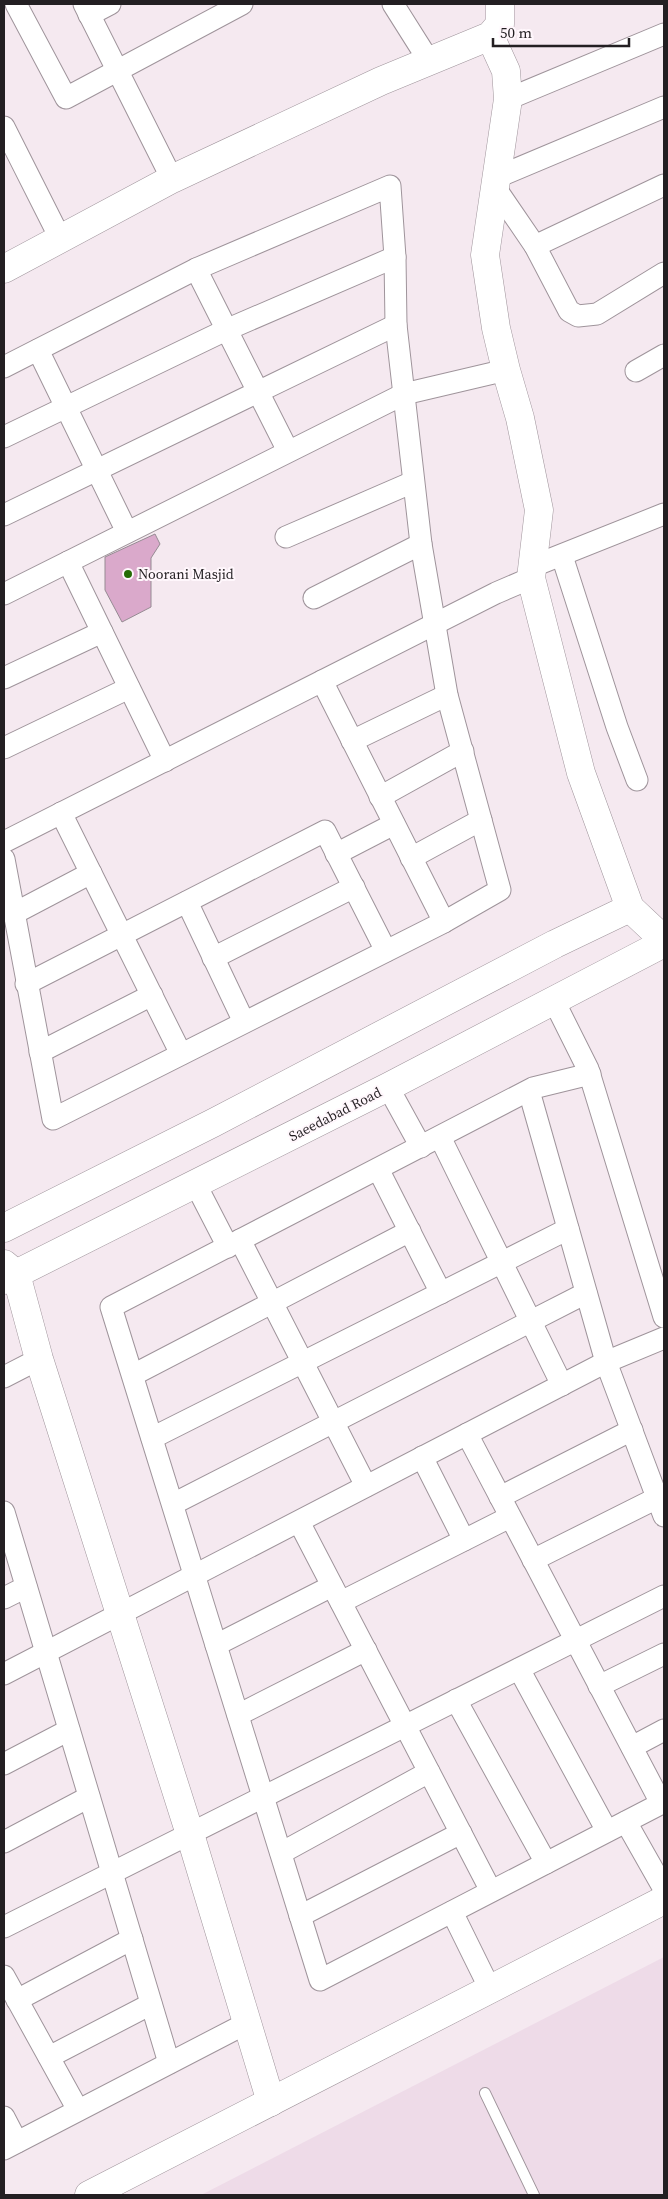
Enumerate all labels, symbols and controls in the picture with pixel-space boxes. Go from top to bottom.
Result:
scale bar [493,15,629,47]
text: 50 m [500,22,532,43]
place label: Noorani Masjid [138,564,234,584]
marker: Noorani Masjid [122,568,134,580]
street label: Saeedabad Road [285,1082,385,1146]

